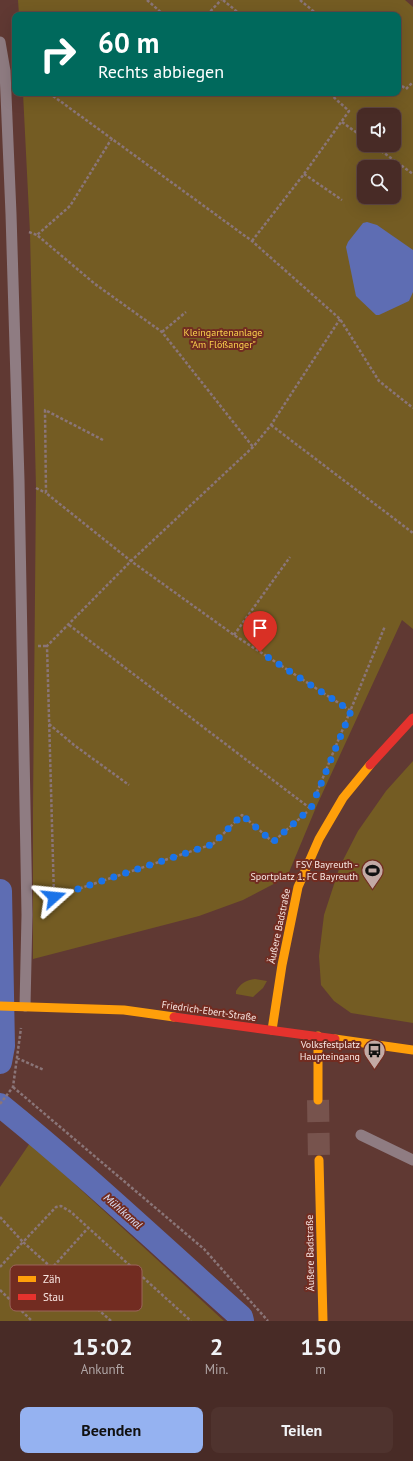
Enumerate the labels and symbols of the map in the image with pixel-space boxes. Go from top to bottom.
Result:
park label: Kleingartenanlage "Am Flößanger" [184,326,262,351]
pin [243,611,277,652]
sports icon: FSV Bayreuth - Sportplatz 1. FC Bayreuth [360,857,386,890]
place label: FSV Bayreuth - Sportplatz 1. FC Bayreuth [250,858,358,883]
position arrow [33,876,75,918]
street label: Äußere Badstraße [265,887,293,965]
street label: Friedrich-Ebert-Straße [161,998,257,1024]
bus stop icon: Volksfestplatz Haupteingang [362,1037,388,1070]
place label: Volksfestplatz Haupteingang [300,1038,360,1063]
water label: Mühlkanal [101,1190,145,1232]
street label: Äußere Badstraße [303,1215,317,1291]
legend [10,1265,142,1311]
text: Zäh [43,1272,60,1286]
text: Stau [43,1290,64,1304]

